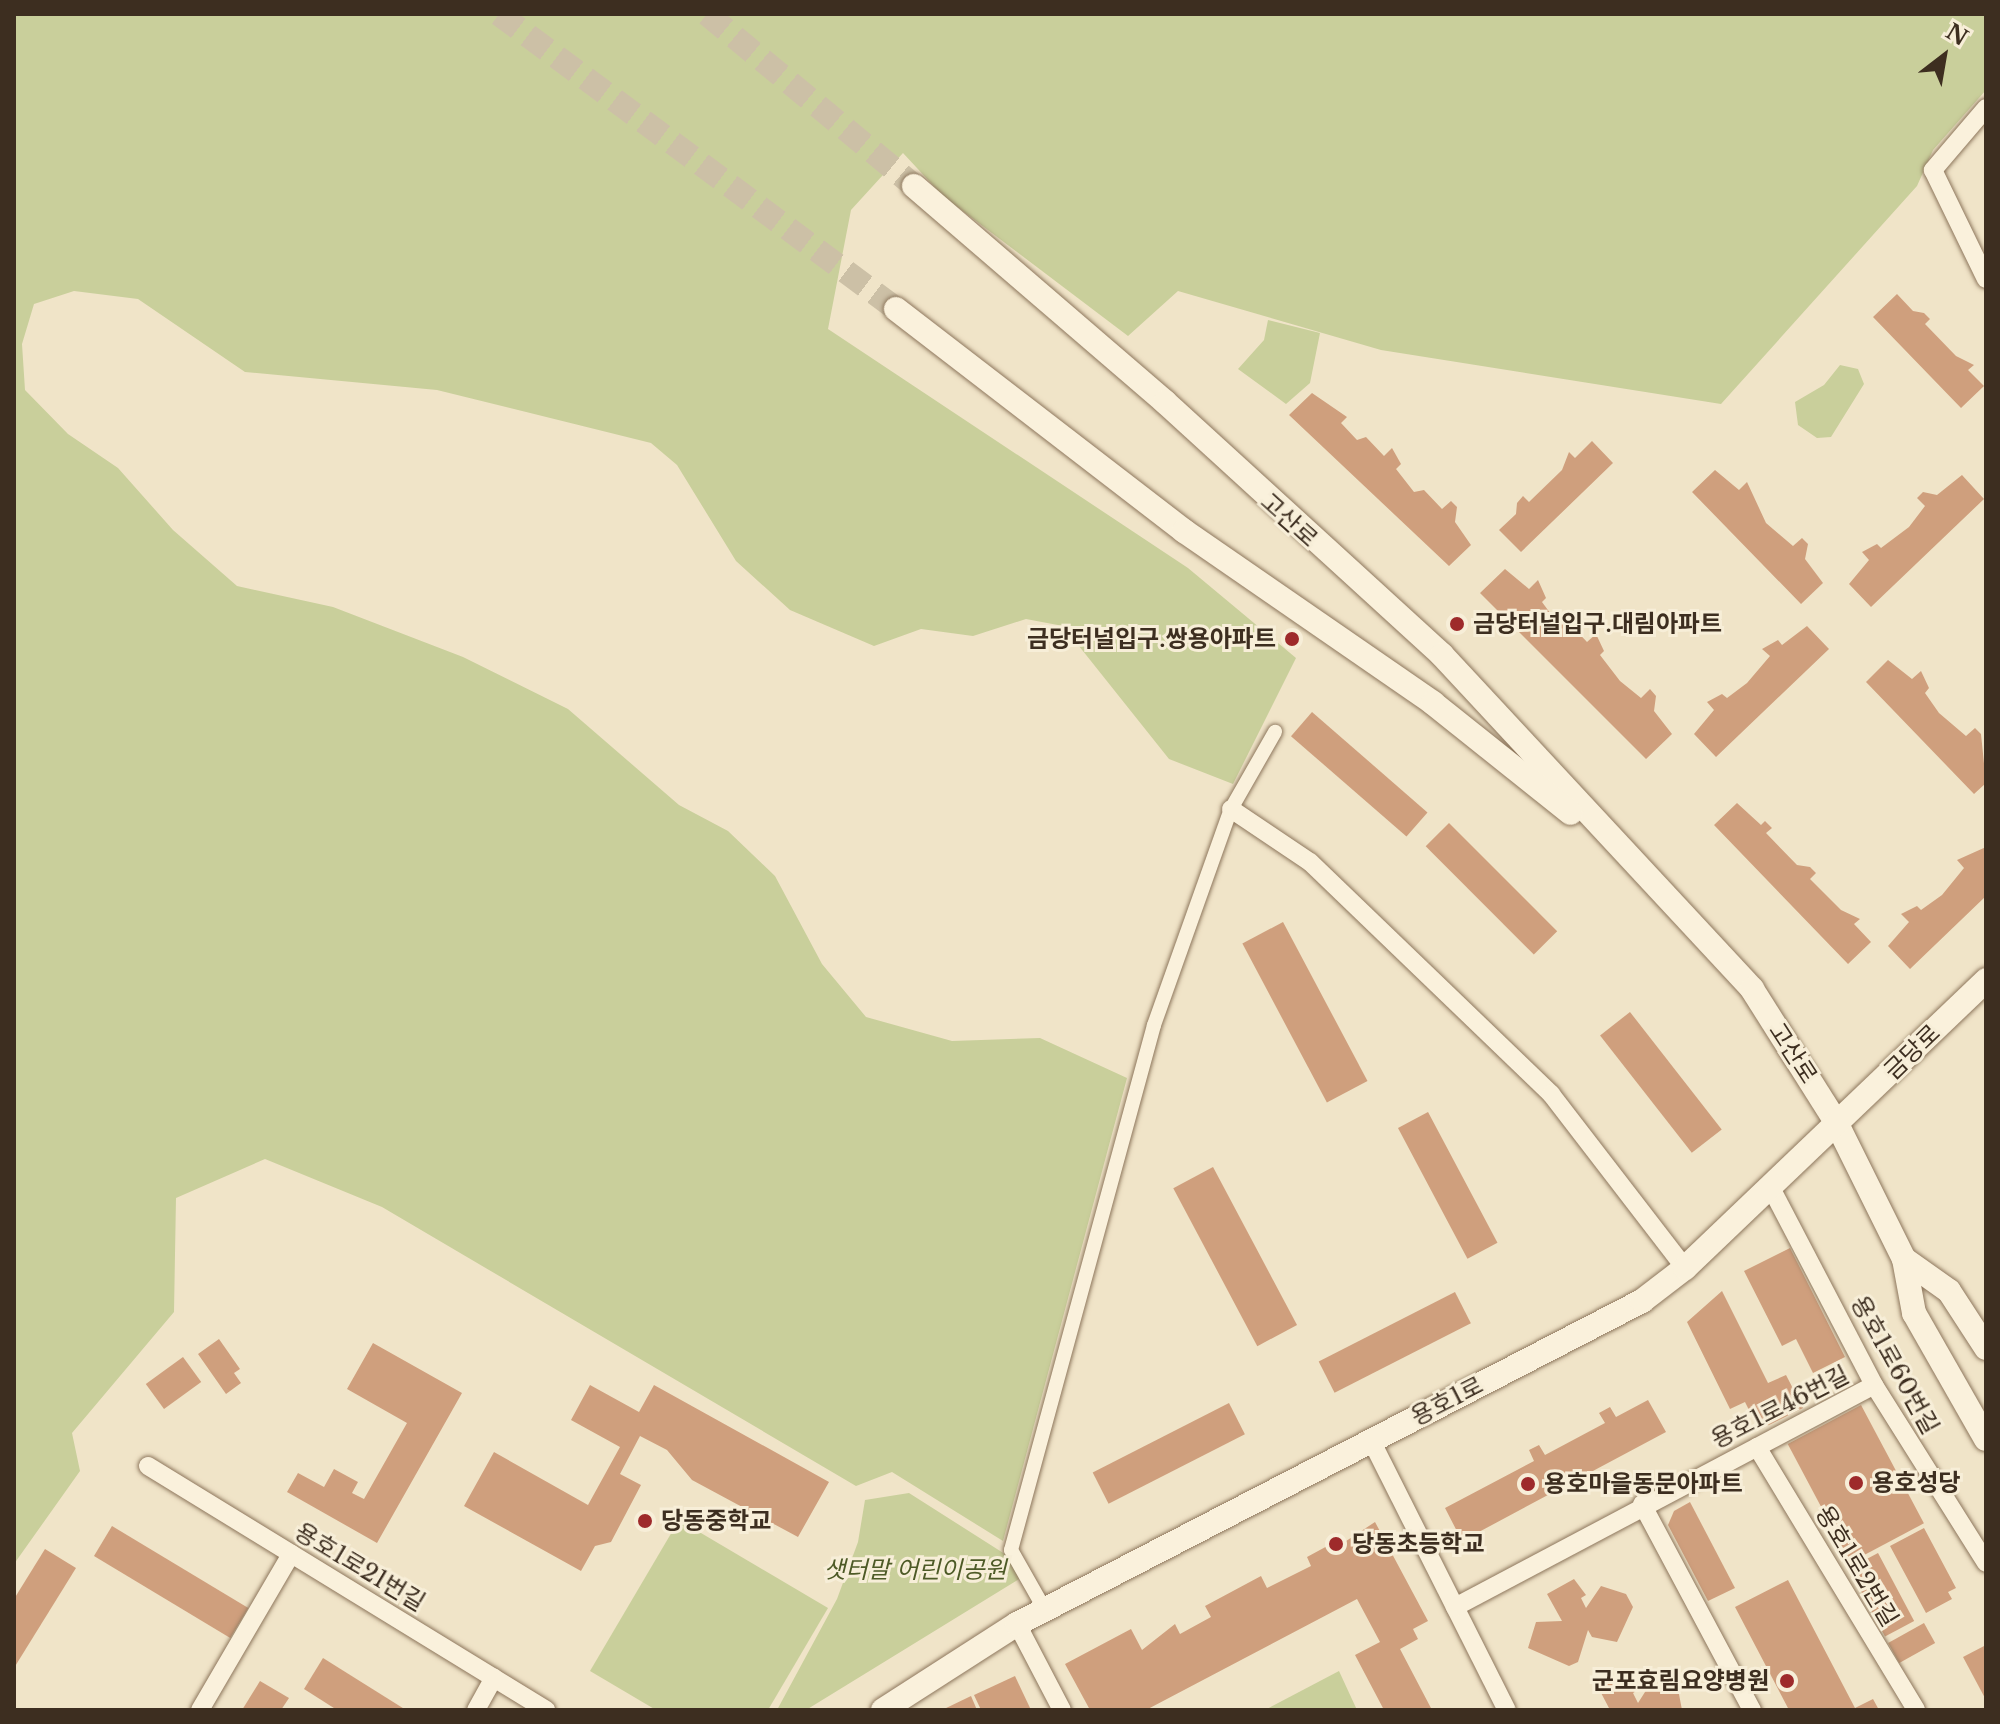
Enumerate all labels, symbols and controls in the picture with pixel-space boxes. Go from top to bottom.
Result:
north arrow [1904,16,1984,96]
text: N [1941,18,1972,52]
street label: 고산로 [1255,487,1323,553]
place label: 금당터널입구.대림아파트 [1473,610,1722,638]
marker: 금당터널입구.대림아파트 [1448,615,1466,633]
place label: 금당터널입구.쌍용아파트 [1027,625,1276,653]
marker: 금당터널입구.쌍용아파트 [1283,630,1301,648]
street label: 고산로 [1763,1017,1823,1089]
street label: 금당로 [1878,1019,1946,1085]
street label: 용호1로60번길 [1845,1291,1945,1439]
street label: 용호1로46번길 [1706,1360,1854,1454]
street label: 용호1로 [1406,1371,1488,1431]
place label: 용호성당 [1872,1469,1960,1497]
place label: 용호마을동문아파트 [1544,1470,1743,1498]
marker: 용호성당 [1847,1474,1865,1492]
marker: 용호마을동문아파트 [1519,1475,1537,1493]
street label: 용호1로2번길 [1810,1500,1904,1632]
place label: 당동중학교 [661,1507,771,1535]
marker: 당동중학교 [636,1512,654,1530]
street label: 용호1로21번길 [290,1517,430,1617]
place label: 당동초등학교 [1352,1530,1484,1558]
marker: 당동초등학교 [1327,1535,1345,1553]
park label: 샛터말 어린이공원 [823,1556,1007,1584]
place label: 군포효림요양병원 [1592,1667,1769,1695]
marker: 군포효림요양병원 [1776,1670,1798,1692]

